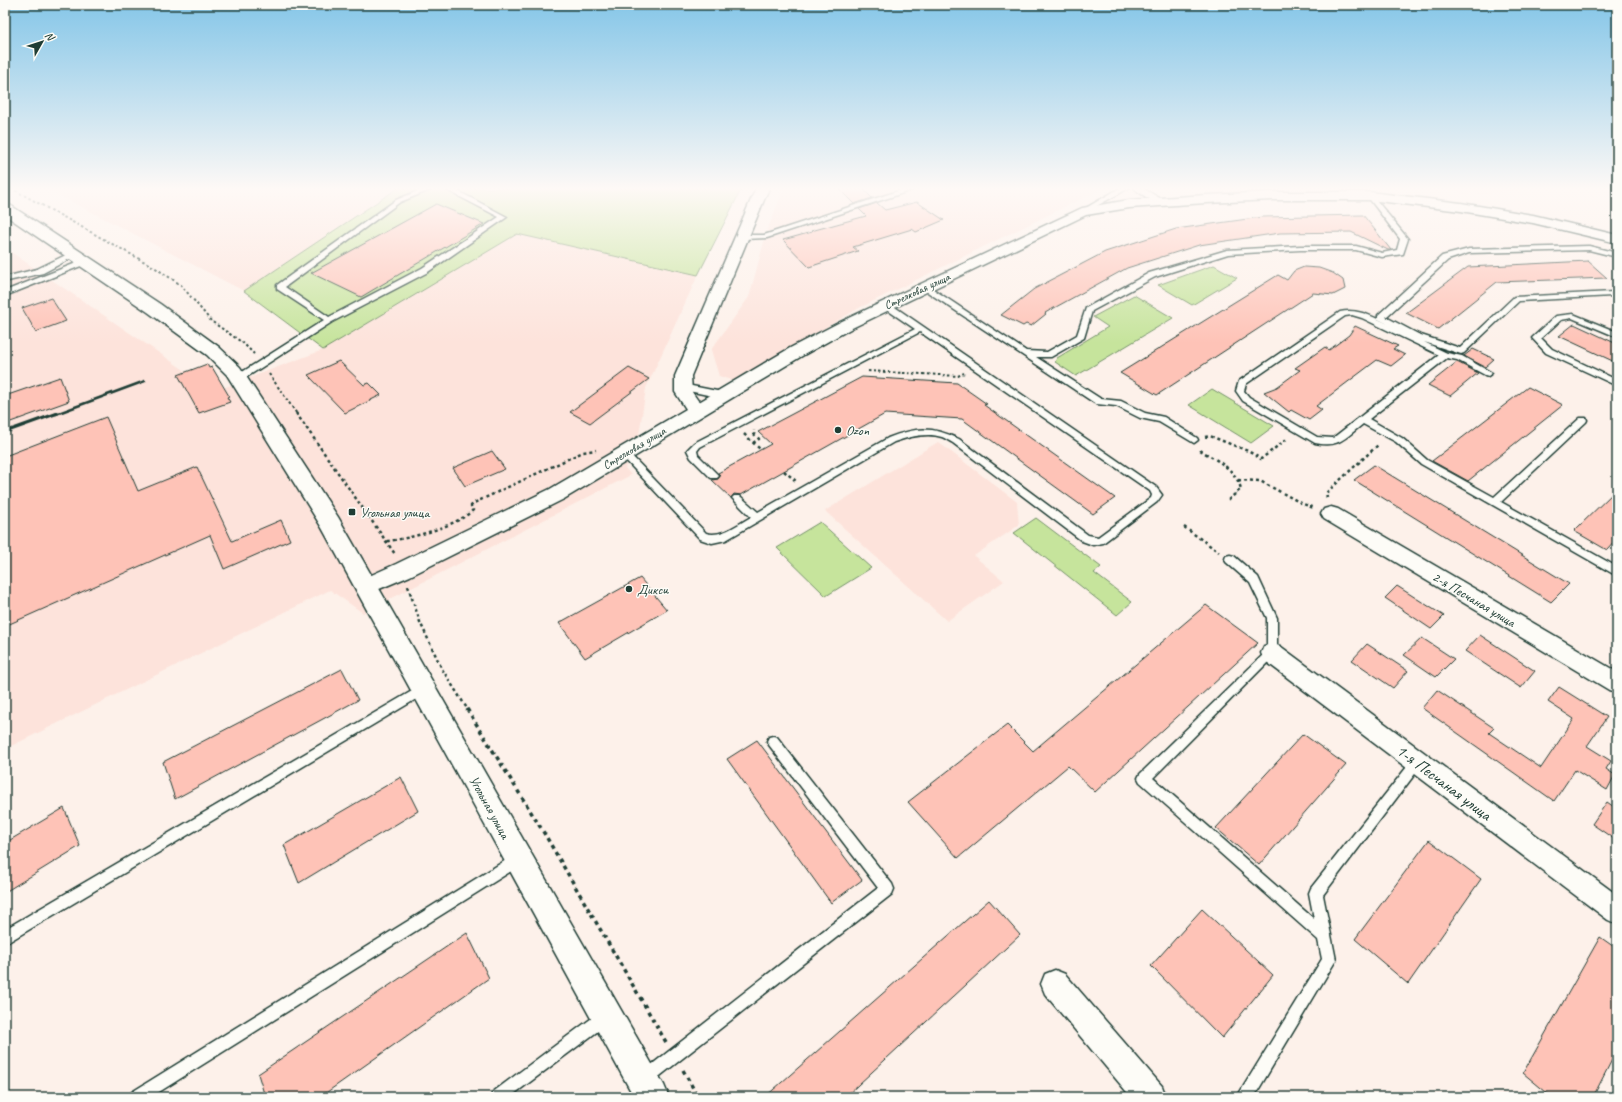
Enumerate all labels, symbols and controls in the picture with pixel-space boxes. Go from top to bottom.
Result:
north arrow [22,22,62,62]
text: N [42,29,59,44]
street label: Стрелковая улица [881,268,953,313]
street label: Стрелковая улица [599,422,669,473]
place label: Ozon [846,422,870,439]
marker: Ozon [833,425,843,435]
place label: Угольная улица [360,504,430,521]
marker: Угольная улица [347,507,357,517]
street label: 2-я Песчаная улица [1429,568,1519,632]
place label: Дикси [637,581,669,598]
marker: Дикси [624,584,634,594]
street label: 1-я Песчаная улица [1392,740,1496,826]
street label: Угольная улица [465,773,514,843]

